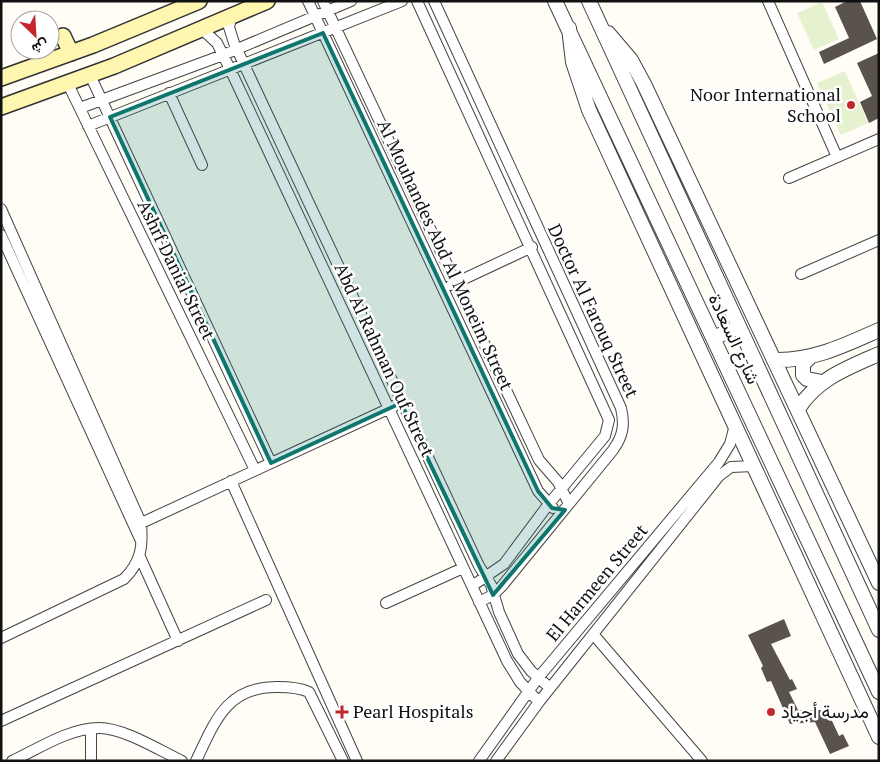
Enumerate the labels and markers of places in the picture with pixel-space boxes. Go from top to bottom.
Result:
place label: Noor International School [690,82,841,127]
marker: Noor International School [845,99,857,111]
place label: Pearl Hospitals [353,699,473,723]
place label: مدرسة أجياد [781,699,869,723]
marker: Pearl Hospitals [335,705,349,719]
marker: مدرسة أجياد [765,706,777,718]

